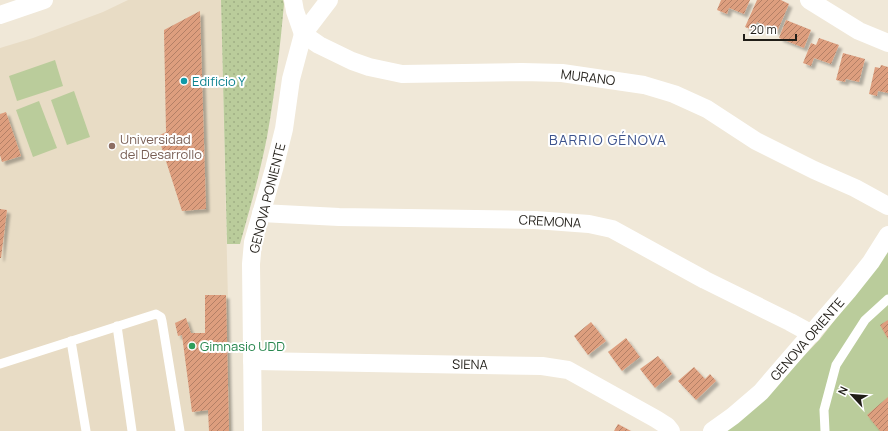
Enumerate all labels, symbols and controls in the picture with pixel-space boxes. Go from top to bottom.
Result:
scale bar [744,16,796,42]
text: 20 m [750,21,777,38]
street label: MURANO [560,65,617,89]
place label: Edificio Y [192,72,246,90]
marker: Edificio Y [179,76,189,86]
place label: Universidad del Desarrollo [120,130,202,163]
district label: BARRIO GÉNOVA [549,130,667,149]
marker: Universidad del Desarrollo [107,141,117,151]
street label: GENOVA PONIENTE [245,141,289,255]
street label: CREMONA [518,210,582,232]
street label: GENOVA ORIENTE [766,294,848,384]
place label: Gimnasio UDD [200,337,285,355]
marker: Gimnasio UDD [187,341,197,351]
street label: SIENA [452,355,488,373]
north arrow [832,375,872,415]
text: N [834,383,851,397]

